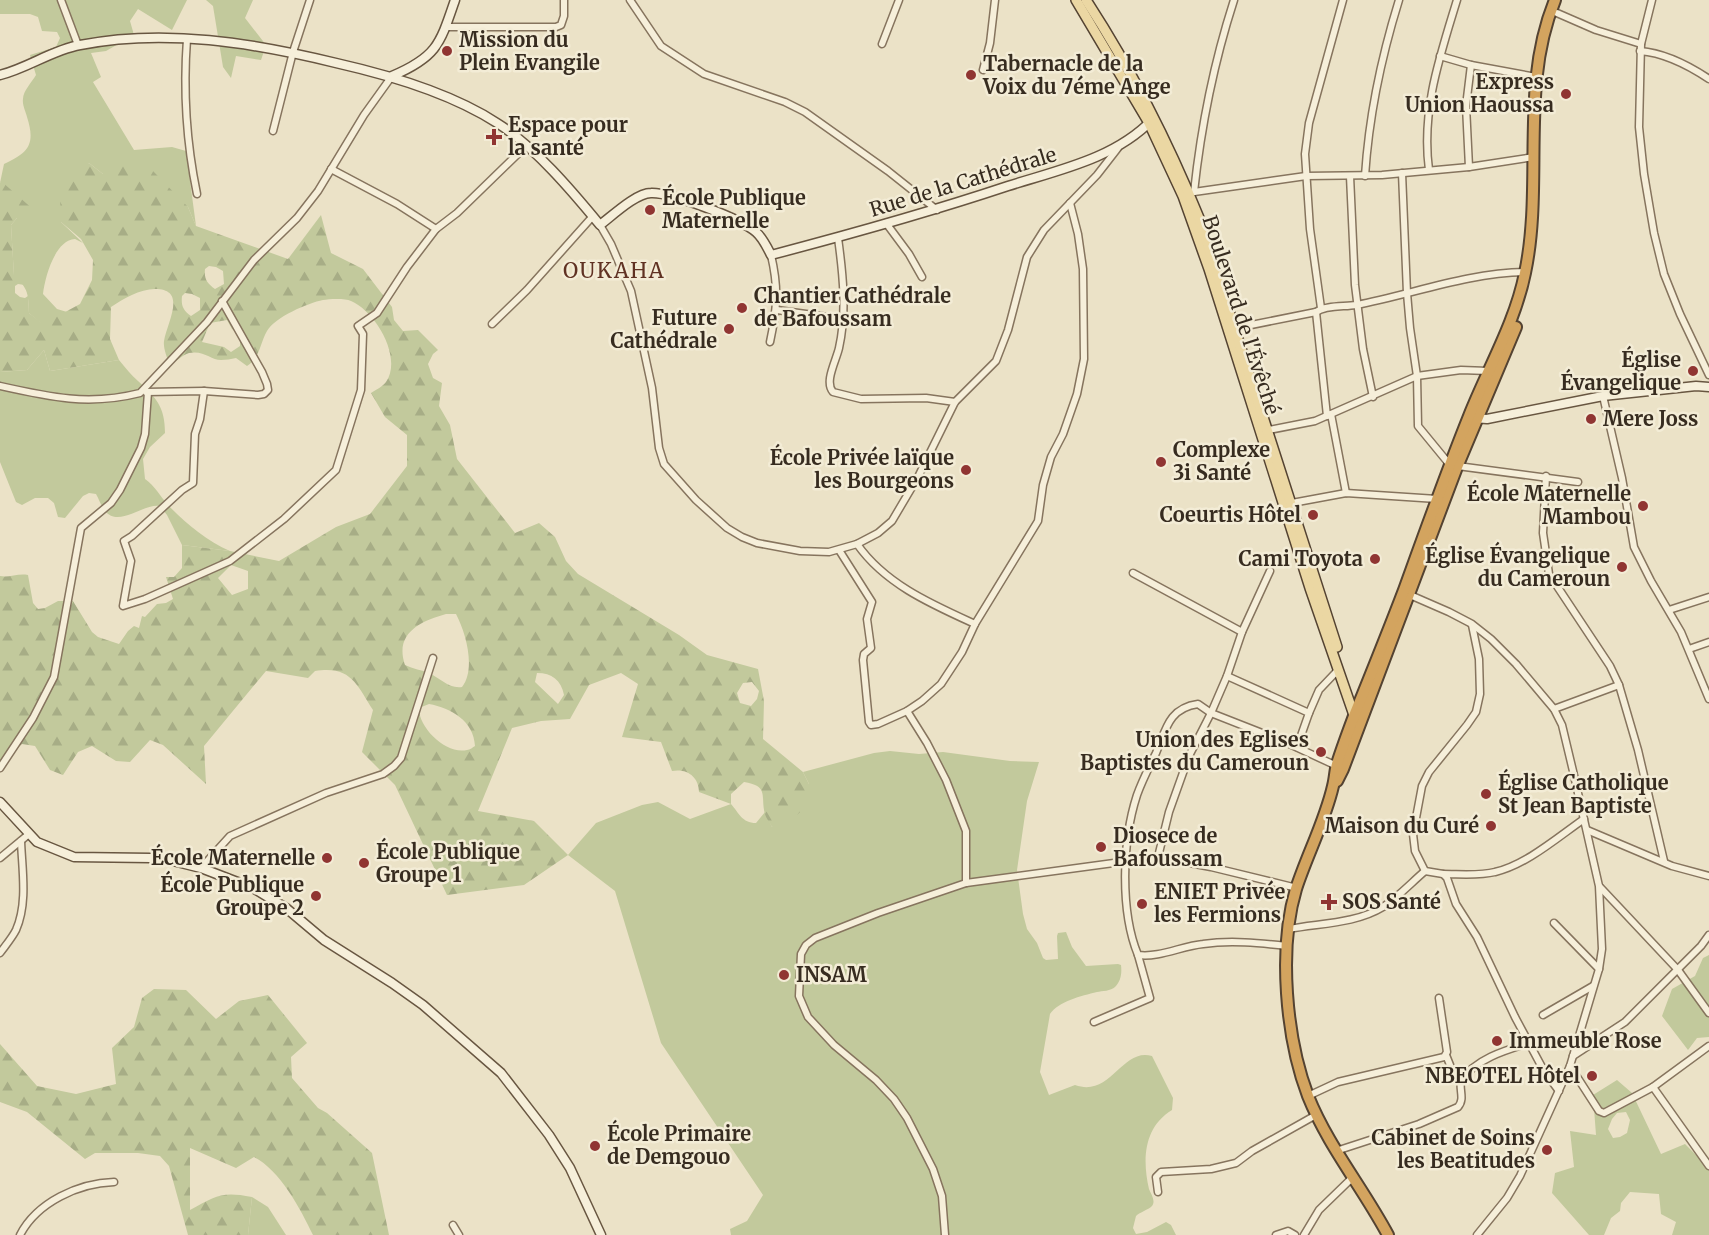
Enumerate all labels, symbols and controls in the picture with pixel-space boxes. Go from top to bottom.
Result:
place label: Mission du Plein Evangile [459,27,600,75]
marker: Mission du Plein Evangile [440,44,454,58]
place label: Tabernacle de la Voix du 7éme Ange [982,51,1171,99]
marker: Tabernacle de la Voix du 7éme Ange [964,68,978,82]
place label: Express Union Haoussa [1405,69,1554,117]
marker: Express Union Haoussa [1559,87,1573,101]
place label: Espace pour la santé [508,112,628,160]
marker: Espace pour la santé [485,128,503,146]
street label: Rue de la Cathédrale [866,141,1059,222]
place label: École Publique Maternelle [662,183,806,233]
marker: École Publique Maternelle [643,203,657,217]
street label: Boulevard de l'Évêché [1197,211,1287,418]
district label: OUKAHA [563,257,665,284]
place label: Chantier Cathédrale de Bafoussam [754,283,951,331]
marker: Chantier Cathédrale de Bafoussam [735,301,749,315]
place label: Future Cathédrale [611,305,717,353]
marker: Future Cathédrale [722,322,736,336]
place label: Église Évangelique [1560,345,1681,395]
marker: Église Évangelique [1686,364,1700,378]
place label: Mere Joss [1603,406,1698,431]
marker: Mere Joss [1584,412,1598,426]
place label: Complexe 3i Santé [1173,437,1270,485]
place label: École Privée laïque les Bourgeons [770,443,954,493]
marker: Complexe 3i Santé [1154,455,1168,469]
marker: École Privée laïque les Bourgeons [959,463,973,477]
place label: École Maternelle Mambou [1467,479,1631,529]
marker: École Maternelle Mambou [1636,499,1650,513]
place label: Coeurtis Hôtel [1160,502,1301,527]
marker: Coeurtis Hôtel [1306,508,1320,522]
place label: Église Évangelique du Cameroun [1425,541,1610,591]
place label: Cami Toyota [1239,546,1363,571]
marker: Cami Toyota [1368,552,1382,566]
marker: Église Évangelique du Cameroun [1615,560,1629,574]
place label: Union des Eglises Baptistes du Cameroun [1080,727,1309,775]
marker: Union des Eglises Baptistes du Cameroun [1314,745,1328,759]
place label: Église Catholique St Jean Baptiste [1498,768,1669,818]
marker: Église Catholique St Jean Baptiste [1479,787,1493,801]
place label: Maison du Curé [1325,813,1479,838]
marker: Maison du Curé [1484,819,1498,833]
place label: Diosece de Bafoussam [1113,823,1223,871]
place label: École Publique Groupe 1 [376,837,520,887]
marker: Diosece de Bafoussam [1094,840,1108,854]
place label: École Maternelle [151,843,315,870]
marker: École Maternelle [320,851,334,865]
marker: École Publique Groupe 1 [357,856,371,870]
place label: École Publique Groupe 2 [160,870,304,920]
place label: ENIET Privée les Fermions [1154,879,1286,927]
marker: École Publique Groupe 2 [309,889,323,903]
place label: SOS Santé [1342,889,1441,914]
marker: SOS Santé [1320,893,1338,911]
marker: ENIET Privée les Fermions [1135,897,1149,911]
place label: INSAM [796,962,867,987]
marker: INSAM [777,968,791,982]
place label: Immeuble Rose [1509,1028,1662,1053]
marker: Immeuble Rose [1490,1034,1504,1048]
place label: NBEOTEL Hôtel [1425,1063,1580,1088]
marker: NBEOTEL Hôtel [1585,1069,1599,1083]
place label: École Primaire de Demgouo [607,1119,751,1169]
place label: Cabinet de Soins les Beatitudes [1371,1125,1535,1173]
marker: École Primaire de Demgouo [588,1139,602,1153]
marker: Cabinet de Soins les Beatitudes [1540,1143,1554,1157]

